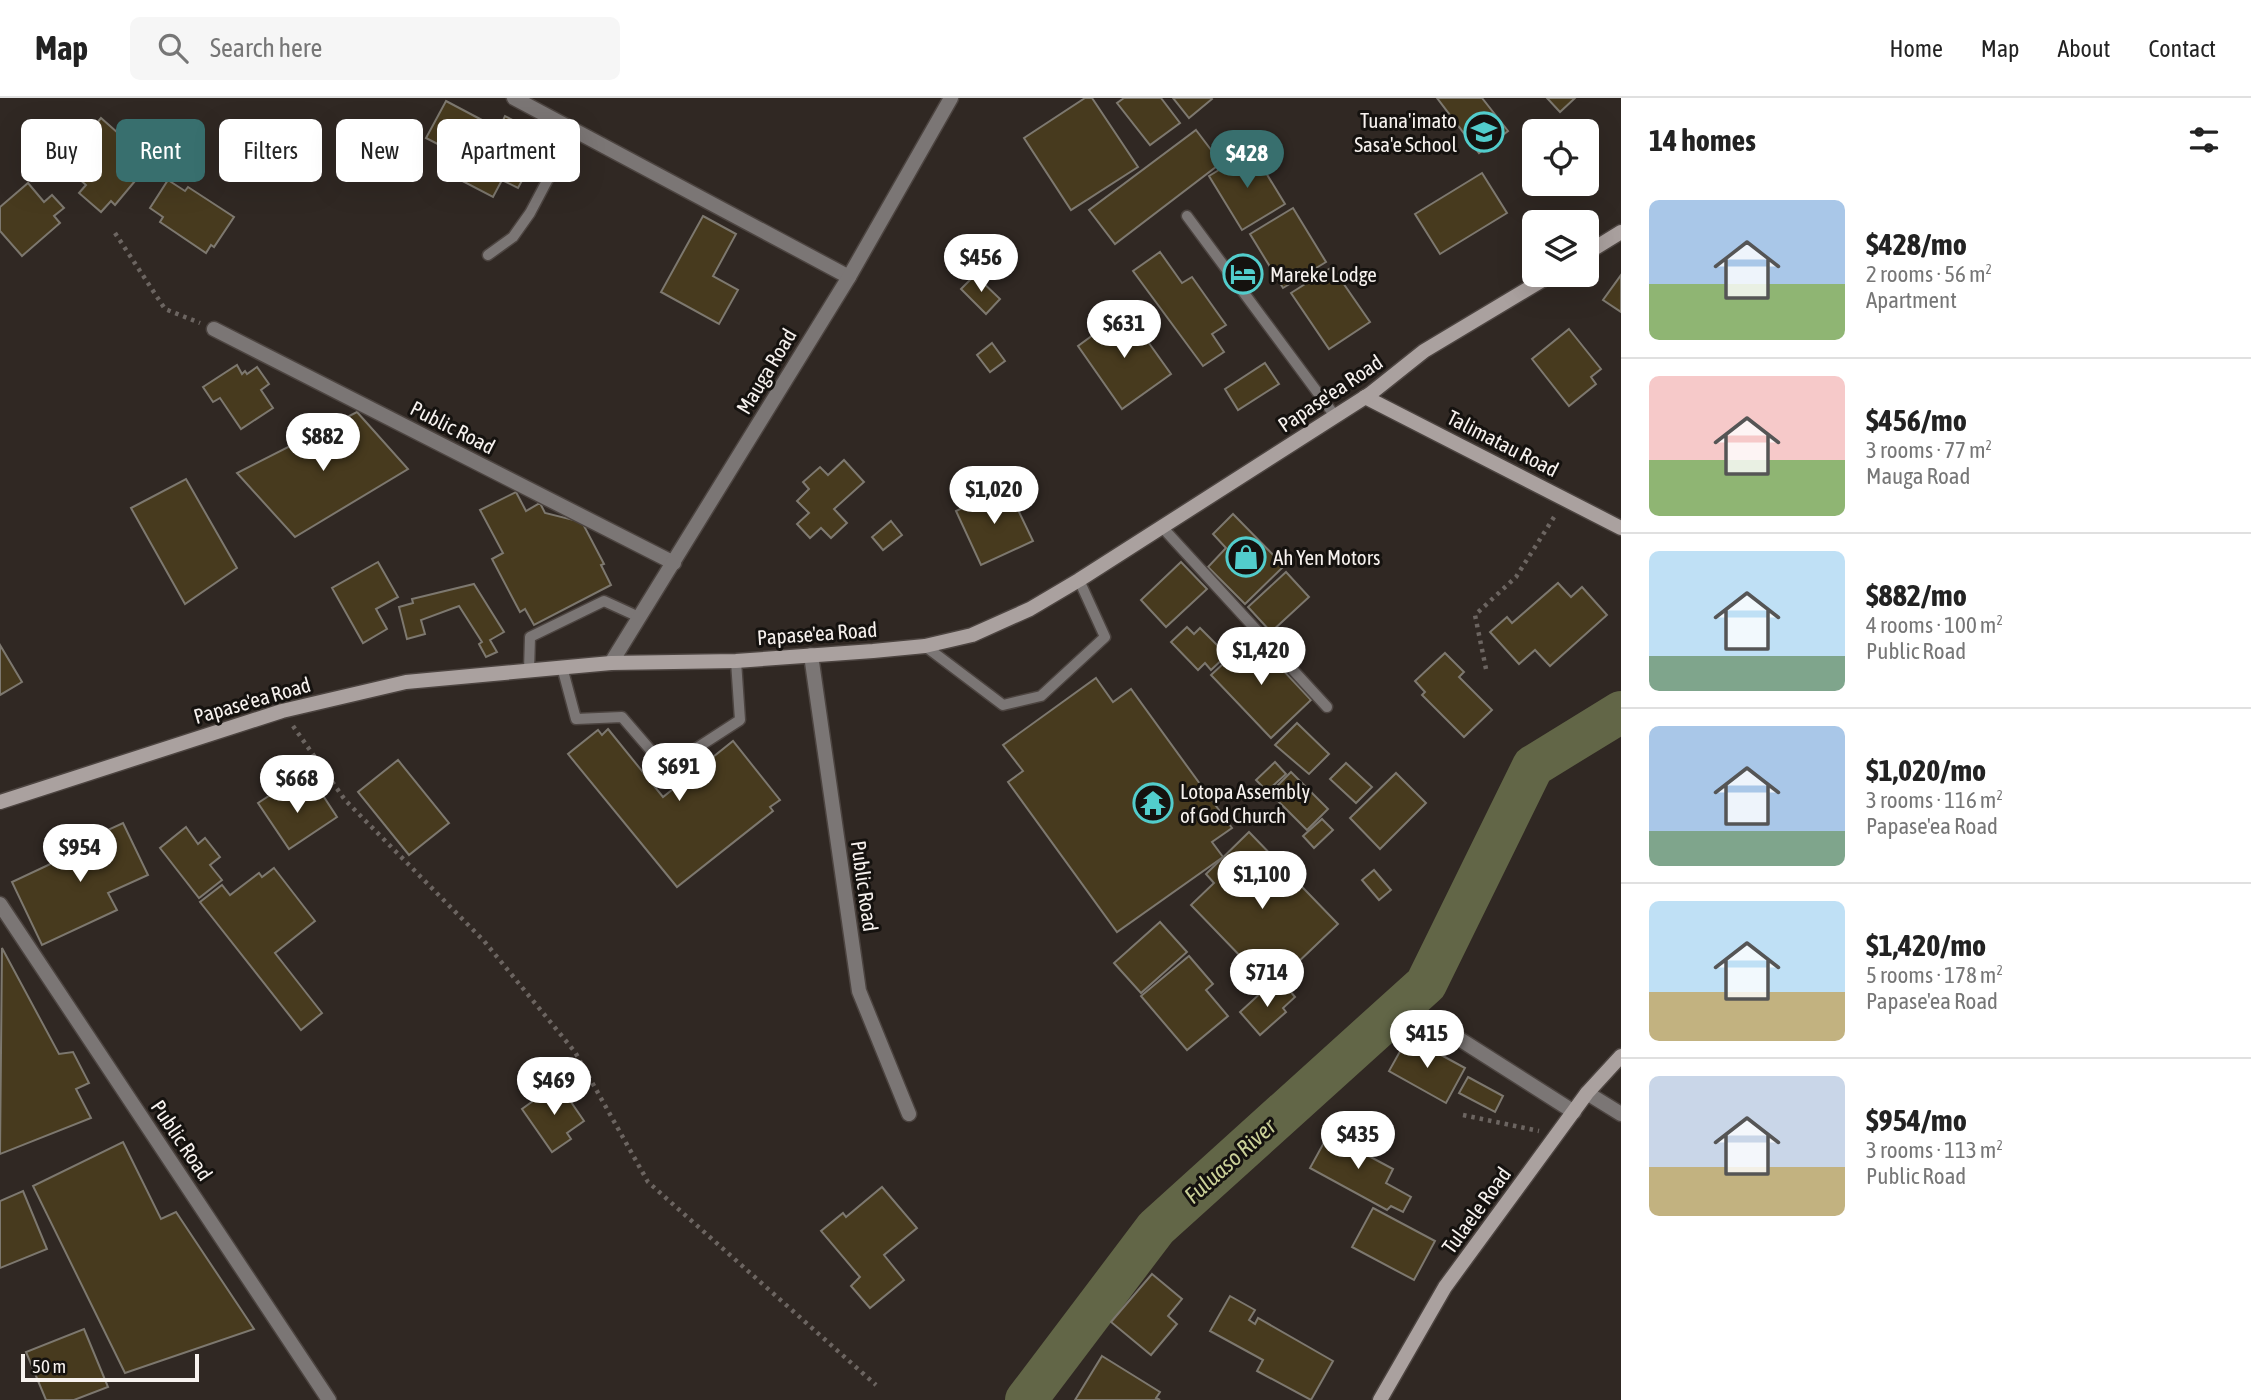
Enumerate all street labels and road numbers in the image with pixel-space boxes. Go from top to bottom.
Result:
street label: Mauga Road [731,324,801,418]
street label: Papase'ea Road [1273,349,1387,437]
street label: Public Road [407,396,499,458]
street label: Talimatau Road [1443,405,1563,481]
street label: Papase'ea Road [756,617,878,649]
street label: Papase'ea Road [191,672,313,728]
street label: Public Road [847,839,883,933]
street label: Public Road [146,1095,218,1185]
street label: Tulaele Road [1437,1162,1515,1258]

